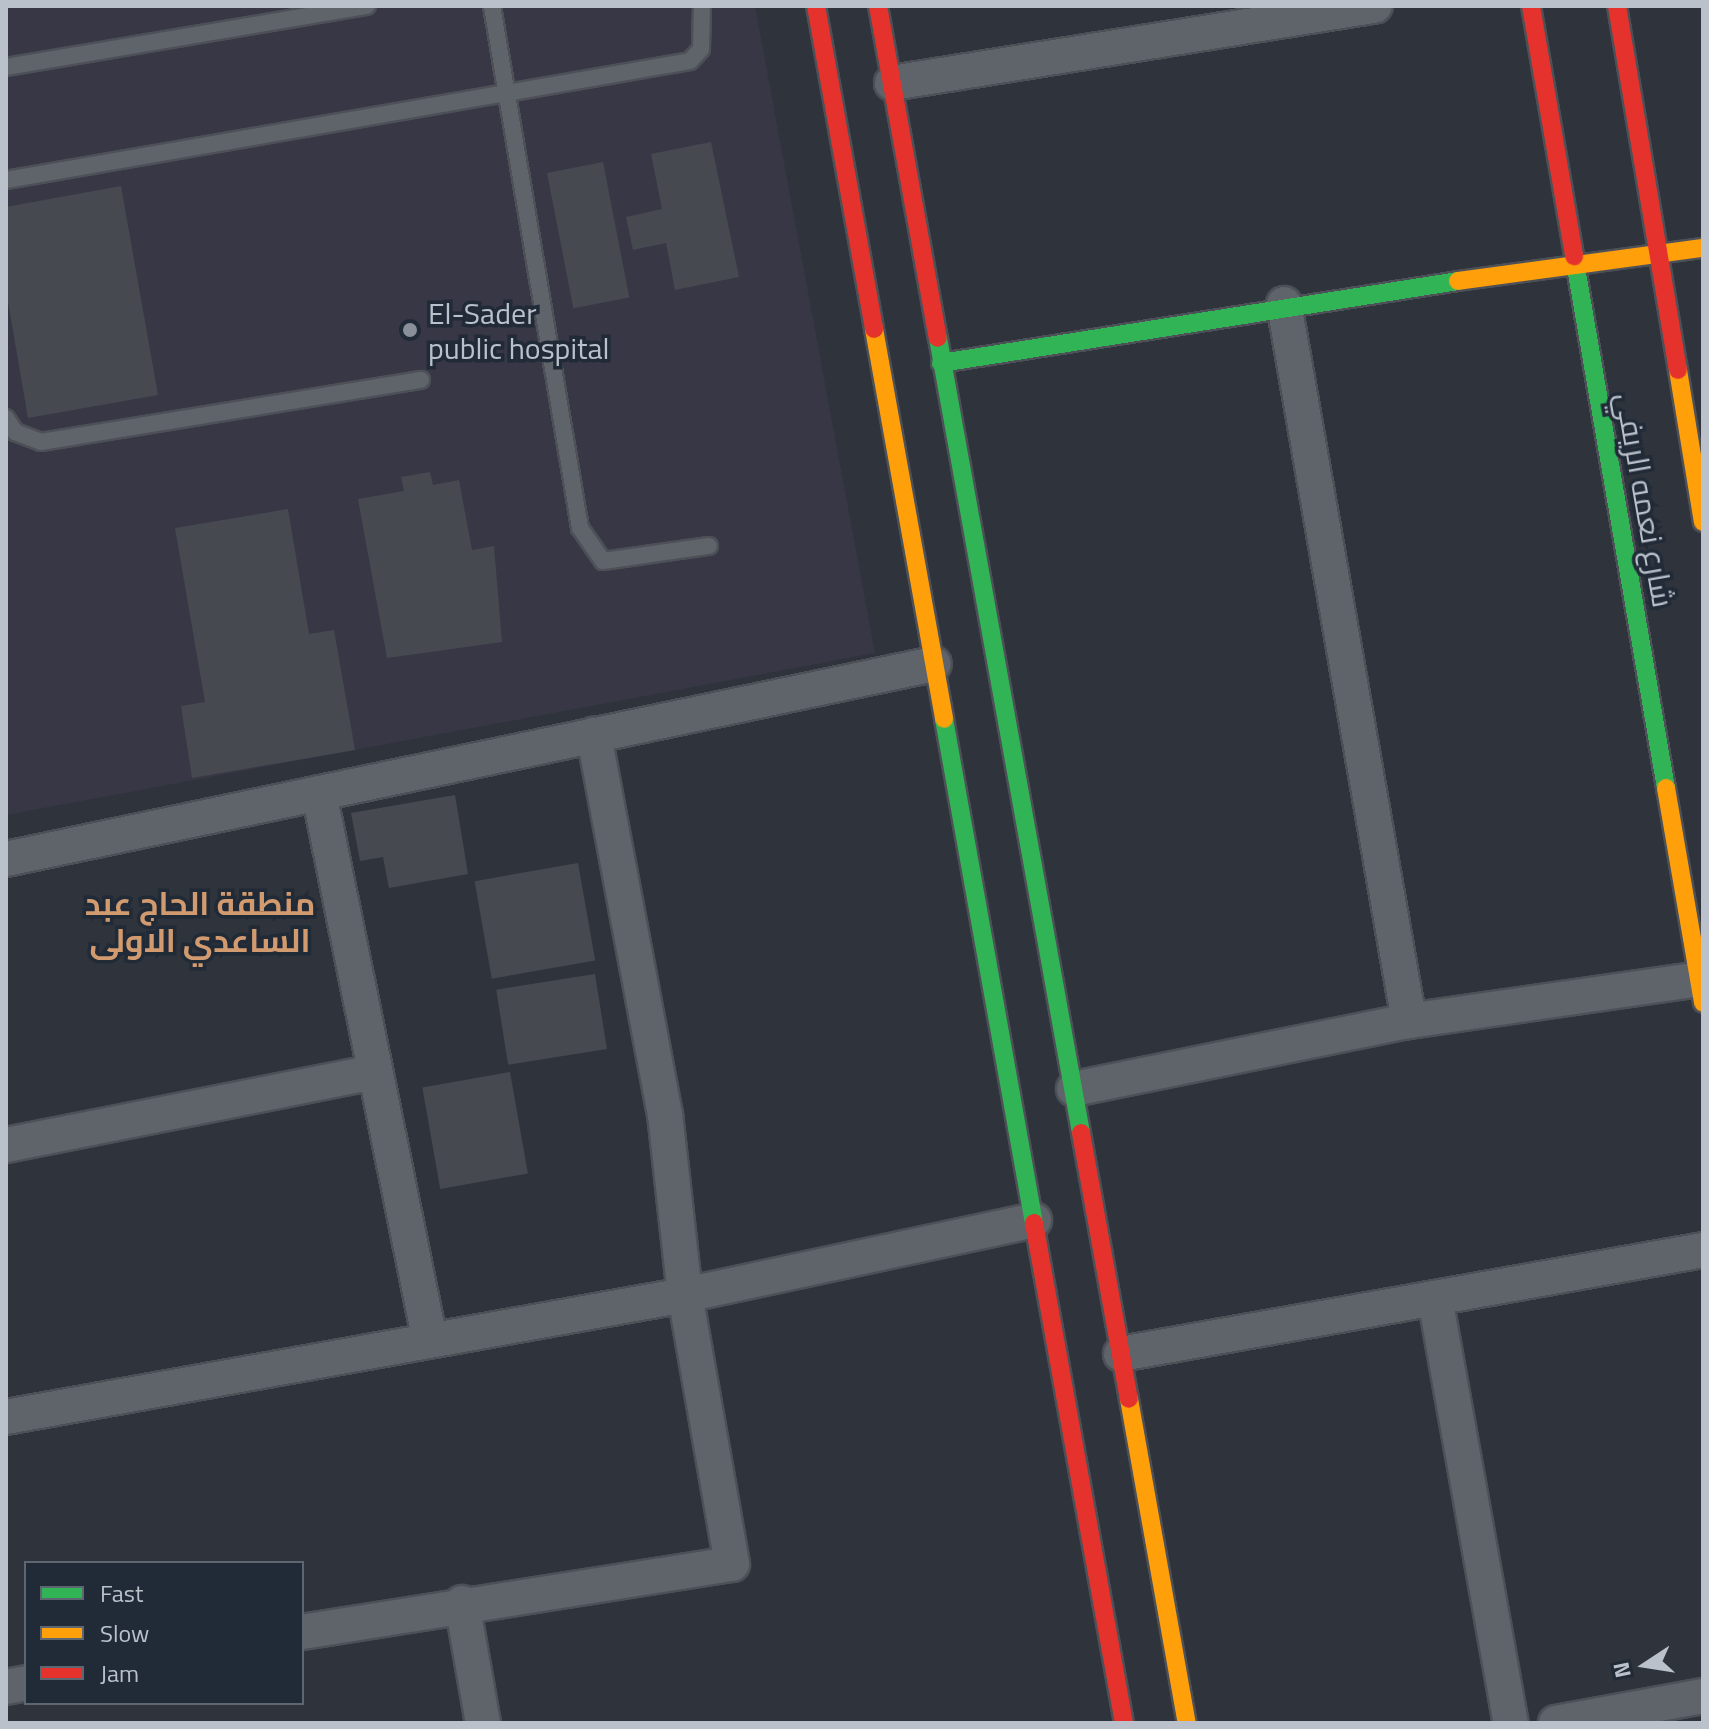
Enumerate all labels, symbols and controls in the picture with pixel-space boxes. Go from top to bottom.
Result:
place label: El-Sader public hospital [428,295,609,366]
marker: El-Sader public hospital [399,319,421,341]
street label: شارع نعمه الريفي [1608,390,1682,610]
district label: منطقة الحاج عبد الساعدي الاولى [85,885,315,960]
legend [24,1561,304,1705]
text: Fast [100,1575,143,1611]
text: Slow [100,1615,149,1651]
north arrow [1605,1625,1685,1705]
text: Jam [100,1655,139,1691]
text: N [1603,1659,1640,1681]

